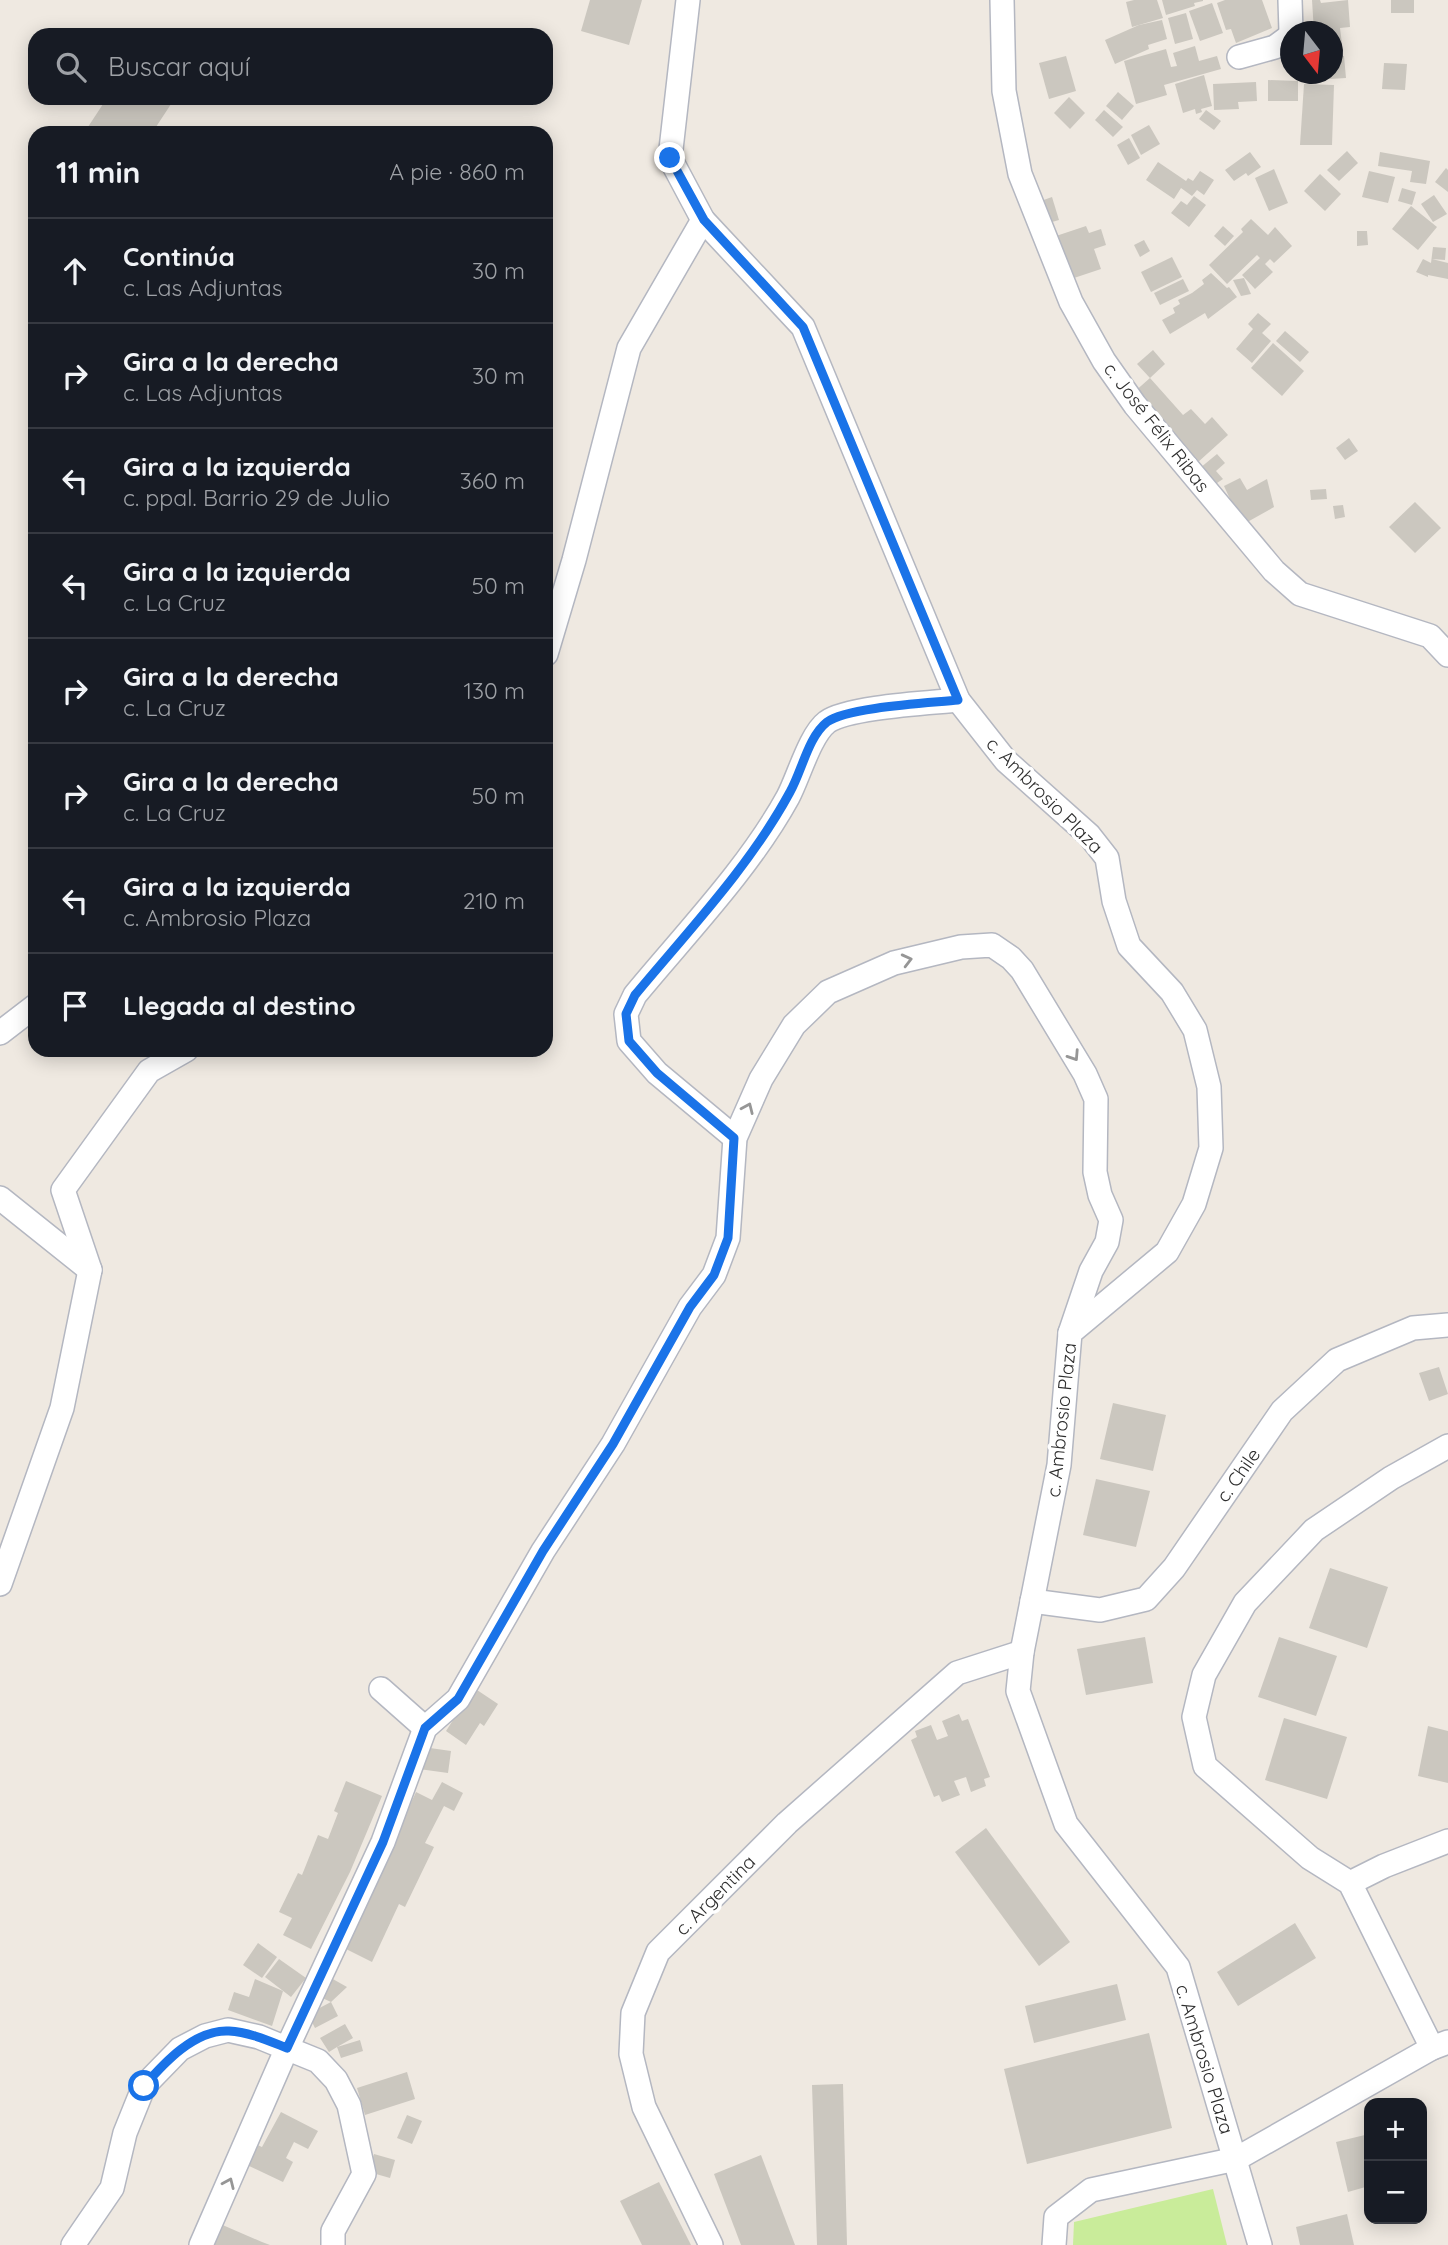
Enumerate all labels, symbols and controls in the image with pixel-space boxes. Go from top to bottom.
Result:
north arrow [1280,21,1343,84]
search box [28,28,553,105]
icon: search [52,48,90,86]
text: Buscar aquí [108,50,250,83]
route end [654,142,685,173]
text: 11 min [56,153,140,191]
text: A pie · 860 m [389,157,525,186]
text: Continúa [123,240,235,273]
icon: ahead [56,252,94,290]
text: 30 m [472,256,525,285]
text: c. Las Adjuntas [123,273,283,302]
text: Gira a la derecha [123,345,339,378]
icon: right [56,357,94,395]
street label: c. José Félix Ribas [1099,357,1215,497]
text: 30 m [472,361,525,390]
text: c. Las Adjuntas [123,378,283,407]
text: Gira a la izquierda [123,450,351,483]
icon: left [56,462,94,500]
text: 360 m [460,466,525,495]
text: c. ppal. Barrio 29 de Julio [123,483,390,512]
text: Gira a la izquierda [123,555,351,588]
icon: left [56,567,94,605]
text: 50 m [472,571,525,600]
text: c. La Cruz [123,588,226,617]
text: Gira a la derecha [123,660,339,693]
icon: right [56,672,94,710]
text: 130 m [463,676,525,705]
text: c. La Cruz [123,693,226,722]
street label: c. Ambrosio Plaza [982,732,1108,858]
text: Gira a la derecha [123,765,339,798]
icon: right [56,777,94,815]
text: 50 m [472,781,525,810]
text: c. La Cruz [123,798,226,827]
text: Gira a la izquierda [123,870,351,903]
icon: left [56,882,94,920]
text: 210 m [463,886,525,915]
text: c. Ambrosio Plaza [123,903,311,932]
one-way arrow [900,954,912,968]
icon: arrive [56,987,94,1025]
text: Llegada al destino [123,989,356,1022]
one-way arrow [1065,1049,1078,1062]
one-way arrow [740,1103,754,1115]
street label: c. Ambrosio Plaza [1041,1341,1081,1499]
street label: c. Chile [1211,1443,1265,1507]
street label: c. Argentina [670,1850,760,1940]
street label: c. Ambrosio Plaza [1171,1981,1239,2137]
route start [128,2070,159,2101]
map controls [1364,2098,1427,2224]
button: + [1364,2098,1427,2161]
button: − [1364,2161,1427,2224]
one-way arrow [221,2178,235,2190]

